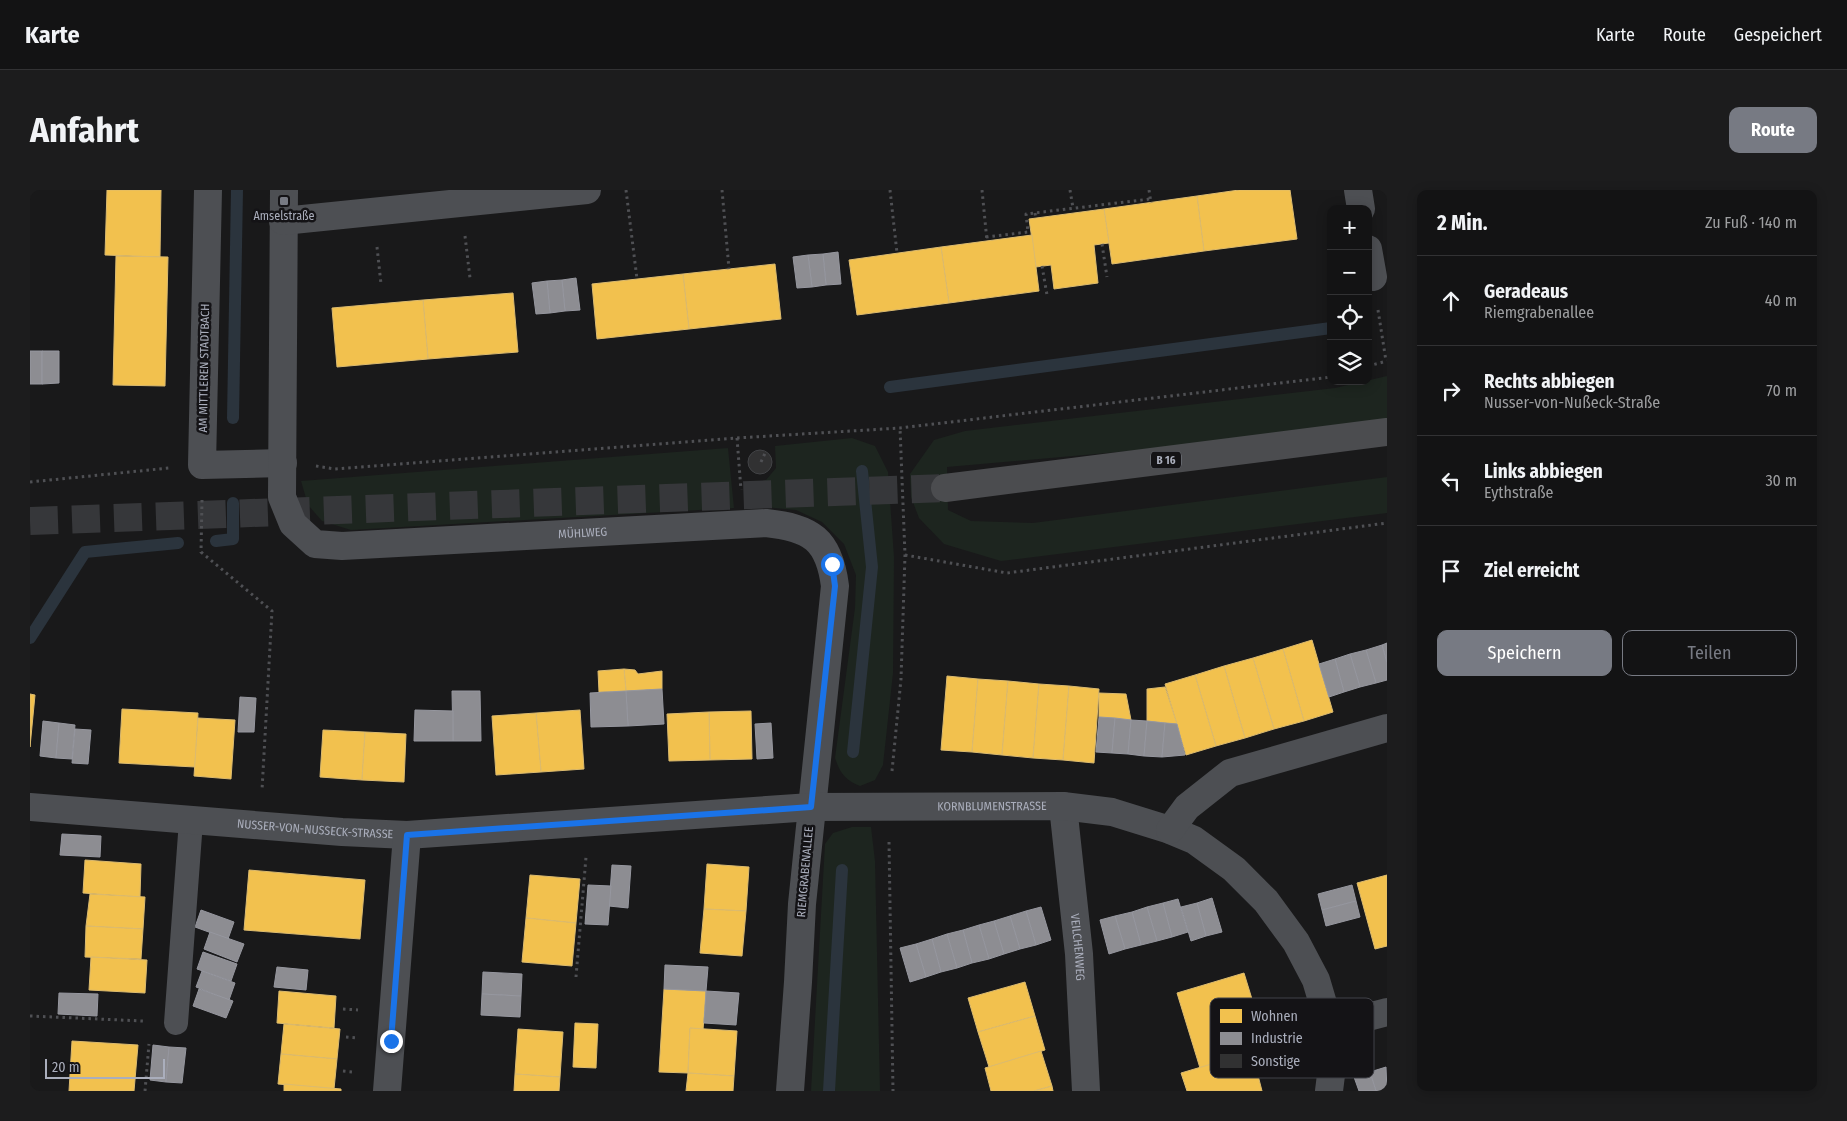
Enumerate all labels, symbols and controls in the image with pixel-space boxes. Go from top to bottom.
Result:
text: Karte [25,21,80,49]
text: Karte [1596,24,1635,46]
text: Route [1663,24,1706,46]
text: Gespeichert [1734,24,1822,46]
button: Route [1729,107,1817,153]
text: Anfahrt [30,109,139,151]
marker: Amselstraße [278,195,290,207]
map controls [1327,205,1372,385]
button: + [1327,205,1372,250]
place label: Amselstraße [254,209,314,223]
text: 2 Min. [1437,210,1487,236]
text: Zu Fuß · 140 m [1705,213,1797,232]
button: − [1327,250,1372,295]
text: Geradeaus [1484,280,1568,303]
icon: ahead [1437,287,1465,315]
text: 40 m [1765,291,1797,310]
button: locate [1327,295,1372,340]
street label: AM MITTLEREN STADTBACH [196,303,212,433]
text: Riemgrabenallee [1484,303,1594,322]
button: layers [1327,340,1372,385]
text: Rechts abbiegen [1484,370,1614,393]
icon: right [1437,377,1465,405]
text: 70 m [1766,381,1797,400]
text: Nusser-von-Nußeck-Straße [1484,393,1660,412]
road number: B 16 [1151,452,1181,468]
text: Links abbiegen [1484,460,1603,483]
icon: left [1437,467,1465,495]
text: 30 m [1765,471,1797,490]
text: Eythstraße [1484,483,1553,502]
street label: MÜHLWEG [558,524,608,541]
route start [821,553,844,576]
icon: arrive [1437,557,1465,585]
text: Ziel erreicht [1484,559,1580,582]
button: Speichern [1437,630,1612,676]
button: Teilen [1622,630,1797,676]
street label: KORNBLUMENSTRASSE [937,799,1047,813]
street label: NUSSER-VON-NUSSECK-STRASSE [237,817,394,841]
street label: RIEMGRABENALLEE [794,826,816,918]
street label: VEILCHENWEG [1068,913,1087,981]
legend [1210,998,1374,1078]
text: Wohnen [1251,1008,1298,1025]
route end [380,1030,403,1053]
text: Industrie [1251,1030,1303,1047]
text: Sonstige [1251,1053,1300,1070]
scale bar [45,1056,165,1079]
text: 20 m [52,1059,80,1076]

